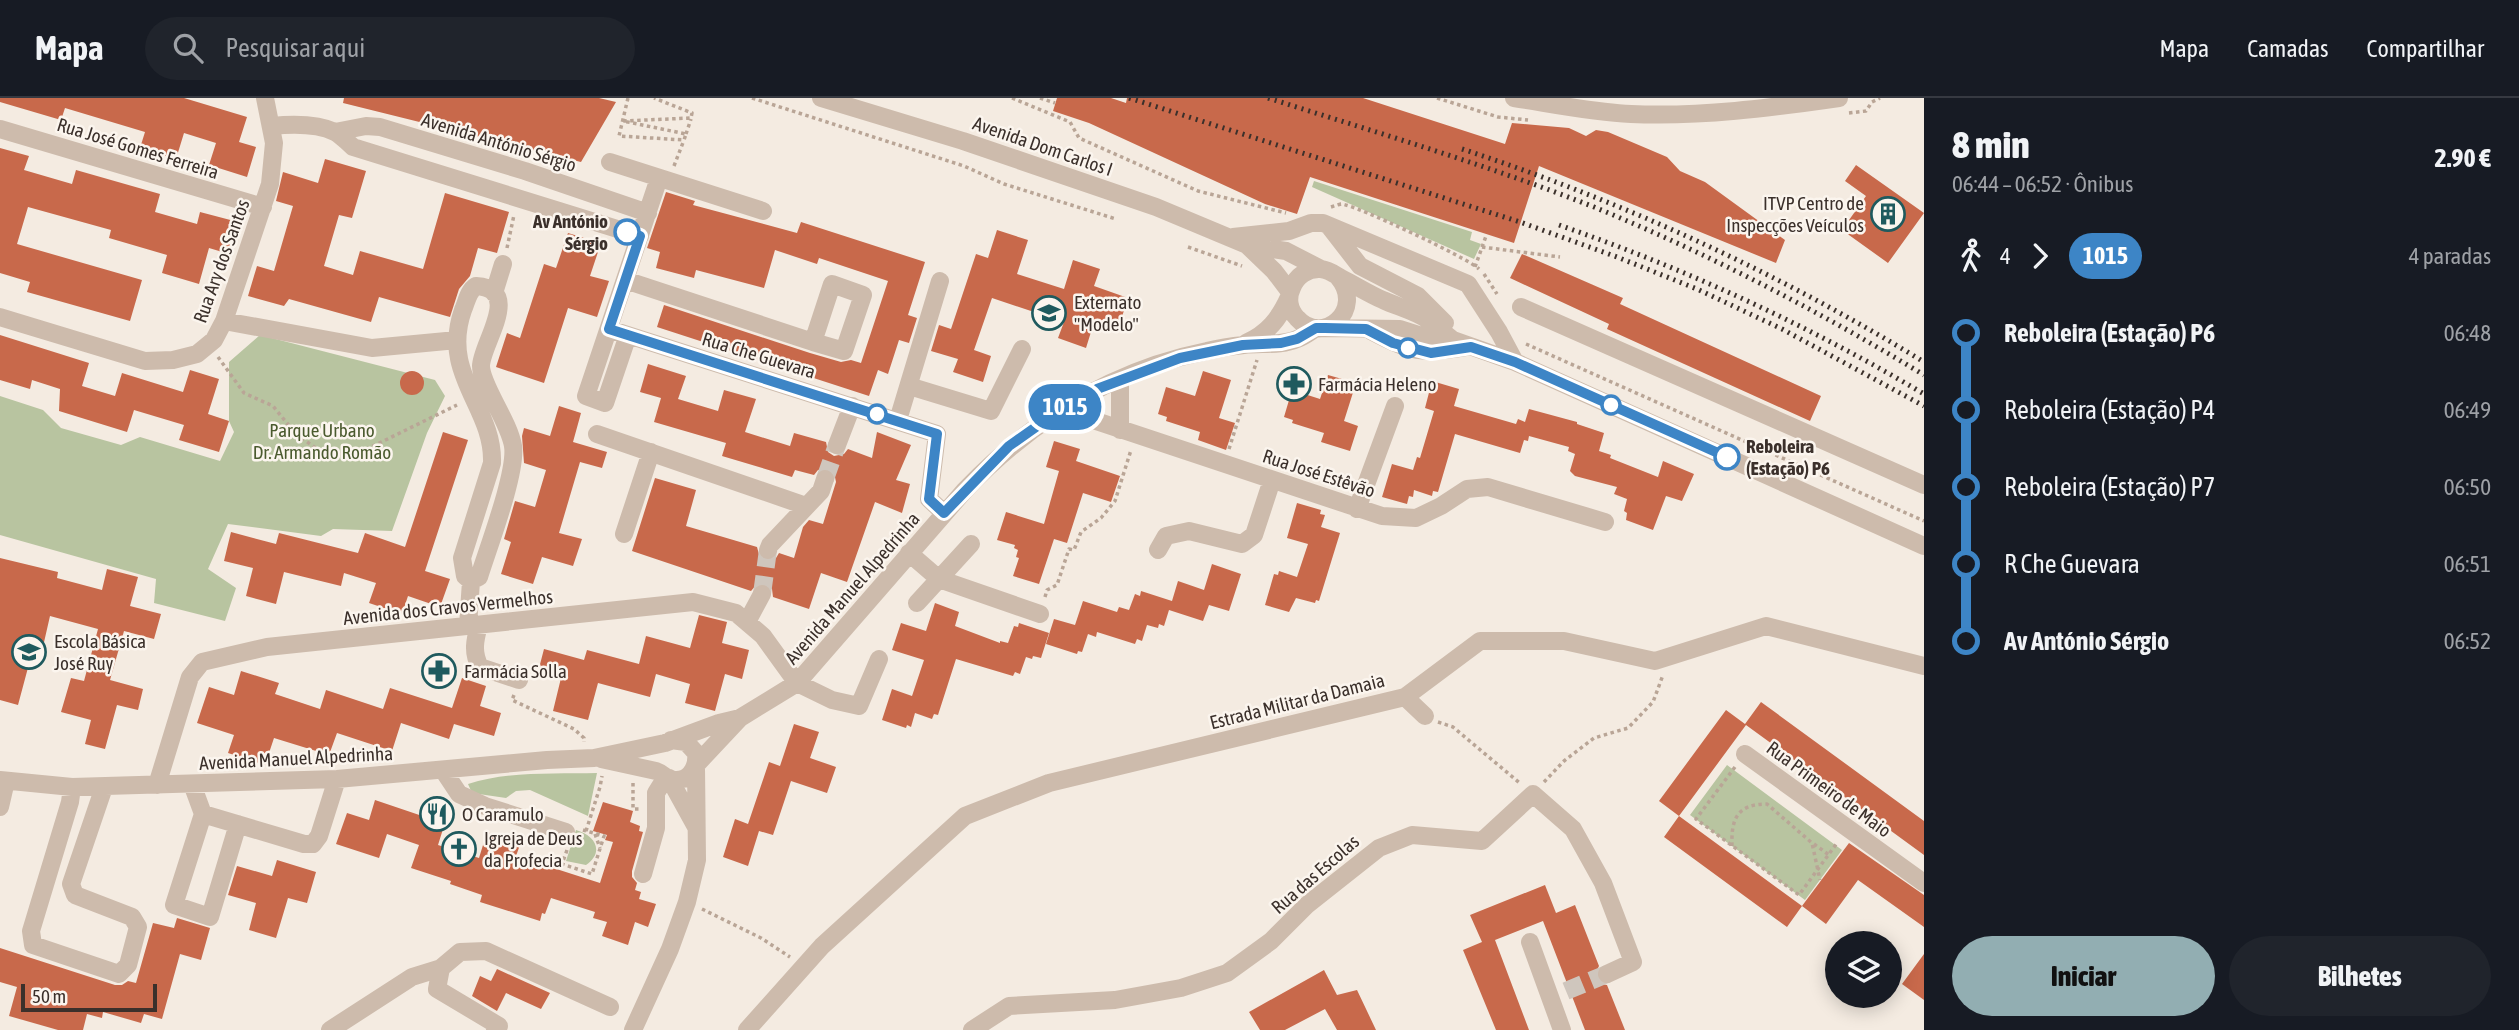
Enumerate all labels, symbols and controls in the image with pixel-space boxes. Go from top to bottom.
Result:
search box [145,17,635,80]
text: Mapa [35,29,103,67]
icon: search [169,29,207,67]
text: Pesquisar aqui [225,33,365,63]
text: Mapa [2159,35,2209,62]
text: Camadas [2247,35,2329,62]
text: Compartilhar [2367,35,2484,62]
street label: Avenida António Sérgio [419,108,579,176]
street label: Avenida Dom Carlos I [970,112,1116,180]
street label: Rua José Gomes Ferreira [55,113,221,183]
text: 8 min [1952,123,2030,166]
text: 2.90 € [2434,143,2491,173]
text: 06:44 – 06:52 · Ônibus [1952,171,2133,197]
place label: ITVP Centro de Inspecções Veículos [1726,192,1864,236]
building icon: ITVP Centro de Inspecções Veículos [1869,195,1907,233]
street label: Rua Ary dos Santos [188,196,254,326]
place label: Av António Sérgio [532,210,608,254]
marker: Av António Sérgio [614,219,640,245]
icon: walk [1952,237,1990,275]
icon: forward [2021,237,2059,275]
text: 1015 [2083,242,2128,269]
text: 4 [2000,243,2011,269]
text: 4 paradas [2409,243,2491,269]
place label: Externato "Modelo" [1074,291,1142,335]
school or university icon: Externato "Modelo" [1030,294,1068,332]
text: Reboleira (Estação) P6 [2004,318,2215,348]
text: 06:48 [2444,320,2491,346]
street label: Rua Che Guevara [700,327,818,383]
unlabelled marker [1398,338,1418,358]
pharmacy icon: Farmácia Heleno [1275,365,1313,403]
place label: Farmácia Heleno [1318,373,1436,395]
line badge: 1015 [1016,384,1114,430]
text: 1015 [1042,393,1088,420]
unlabelled marker [1601,395,1621,415]
text: Reboleira (Estação) P4 [2004,395,2215,425]
text: 06:49 [2444,397,2491,423]
unlabelled marker [867,404,887,424]
park label: Parque Urbano Dr. Armando Romão [253,419,391,463]
place label: Reboleira (Estação) P6 [1746,435,1830,479]
street label: Rua José Estêvão [1260,444,1378,502]
marker: Reboleira (Estação) P6 [1714,444,1740,470]
text: Reboleira (Estação) P7 [2004,472,2215,502]
text: 06:50 [2444,474,2491,500]
street label: Avenida Manuel Alpedrinha [780,508,924,668]
text: R Che Guevara [2004,549,2140,579]
text: 06:51 [2444,551,2491,577]
street label: Avenida dos Cravos Vermelhos [342,585,554,629]
text: Av António Sérgio [2004,626,2169,656]
text: 06:52 [2444,628,2491,654]
place label: Escola Básica José Ruy [54,630,146,674]
school or university icon: Escola Básica José Ruy [10,633,48,671]
pharmacy icon: Farmácia Solla [420,652,458,690]
place label: Farmácia Solla [464,660,567,682]
street label: Estrada Militar da Damaia [1207,669,1387,733]
street label: Rua Primeiro de Maio [1763,737,1896,842]
street label: Avenida Manuel Alpedrinha [199,742,393,774]
restaurant icon: O Caramulo [418,795,456,833]
place label: O Caramulo [462,803,544,825]
place label: Igreja de Deus da Profecia [484,827,583,871]
church icon: Igreja de Deus da Profecia [440,830,478,868]
street label: Rua das Escolas [1267,830,1363,918]
map controls [1825,931,1902,1008]
button: layers [1825,931,1902,1008]
button: Iniciar [1952,936,2215,1016]
button: Bilhetes [2229,936,2491,1016]
scale bar [21,981,158,1013]
text: 50 m [32,985,66,1007]

